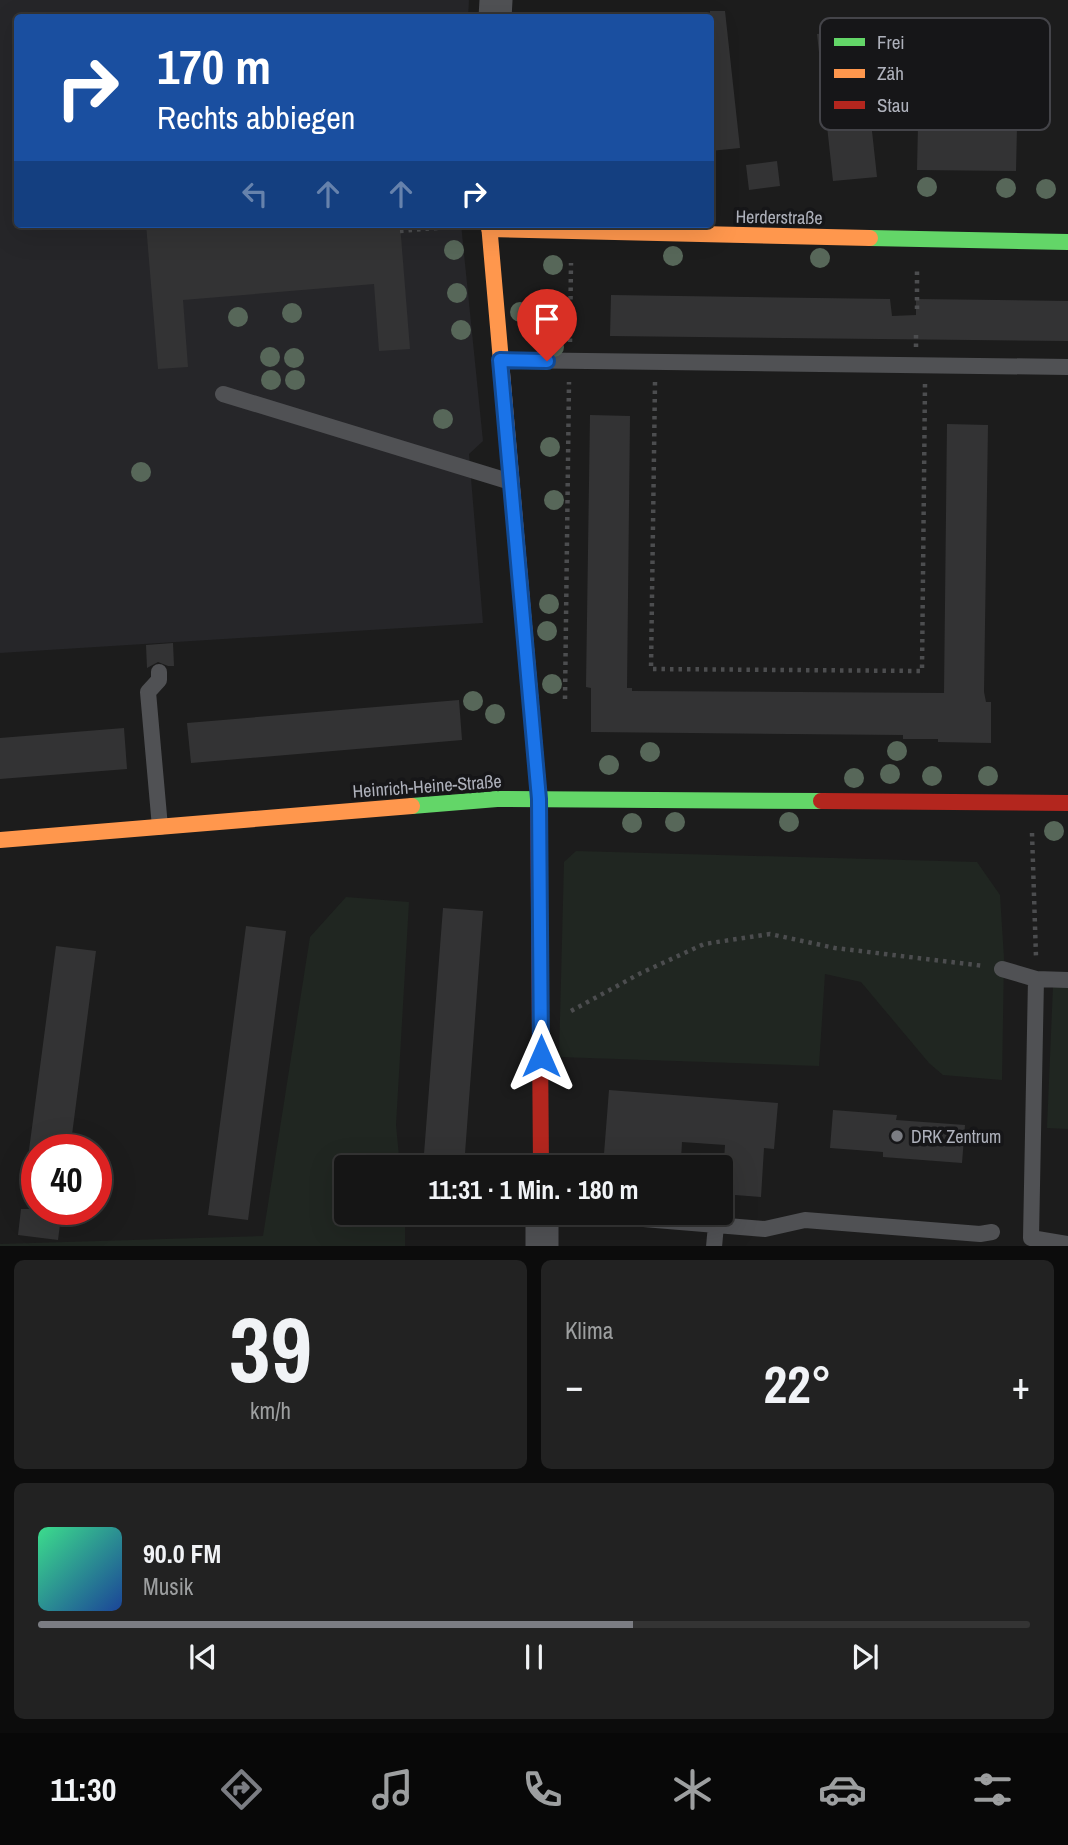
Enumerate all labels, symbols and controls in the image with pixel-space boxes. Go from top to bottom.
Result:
legend [820,18,1050,130]
text: Frei [877,29,905,55]
text: 170 m [157,33,271,99]
icon: right [42,42,133,133]
text: Zäh [877,60,904,86]
text: Stau [877,92,909,118]
text: Rechts abbiegen [157,96,355,139]
icon: left [236,175,274,213]
icon: ahead [309,175,347,213]
icon: ahead [382,175,420,213]
icon: right [455,175,493,213]
street label: Herderstraße [735,204,823,230]
pin [517,289,577,361]
icon: arrive [528,300,566,338]
street label: Heinrich-Heine-Straße [352,768,502,804]
position arrow [504,1019,578,1093]
place label: DRK Zentrum [911,1124,1001,1149]
marker: DRK Zentrum [889,1128,905,1144]
speed limit sign: 40 [21,1134,112,1225]
text: 11:31 · 1 Min. · 180 m [429,1172,638,1207]
text: 39 [229,1288,312,1410]
text: Klima [565,1315,613,1346]
text: 22° [763,1349,832,1419]
text: − [565,1360,583,1411]
text: + [1012,1360,1030,1411]
text: km/h [250,1395,291,1426]
text: 90.0 FM [143,1536,221,1571]
text: Musik [143,1571,193,1602]
icon: previous [184,1638,222,1676]
icon: pause [515,1638,553,1676]
icon: next [846,1638,884,1676]
icon: directions [217,1765,266,1814]
icon: music [368,1765,417,1814]
icon: phone [518,1765,567,1814]
icon: climate [668,1765,717,1814]
icon: car [818,1765,867,1814]
icon: filters [968,1765,1017,1814]
text: 11:30 [51,1768,116,1811]

